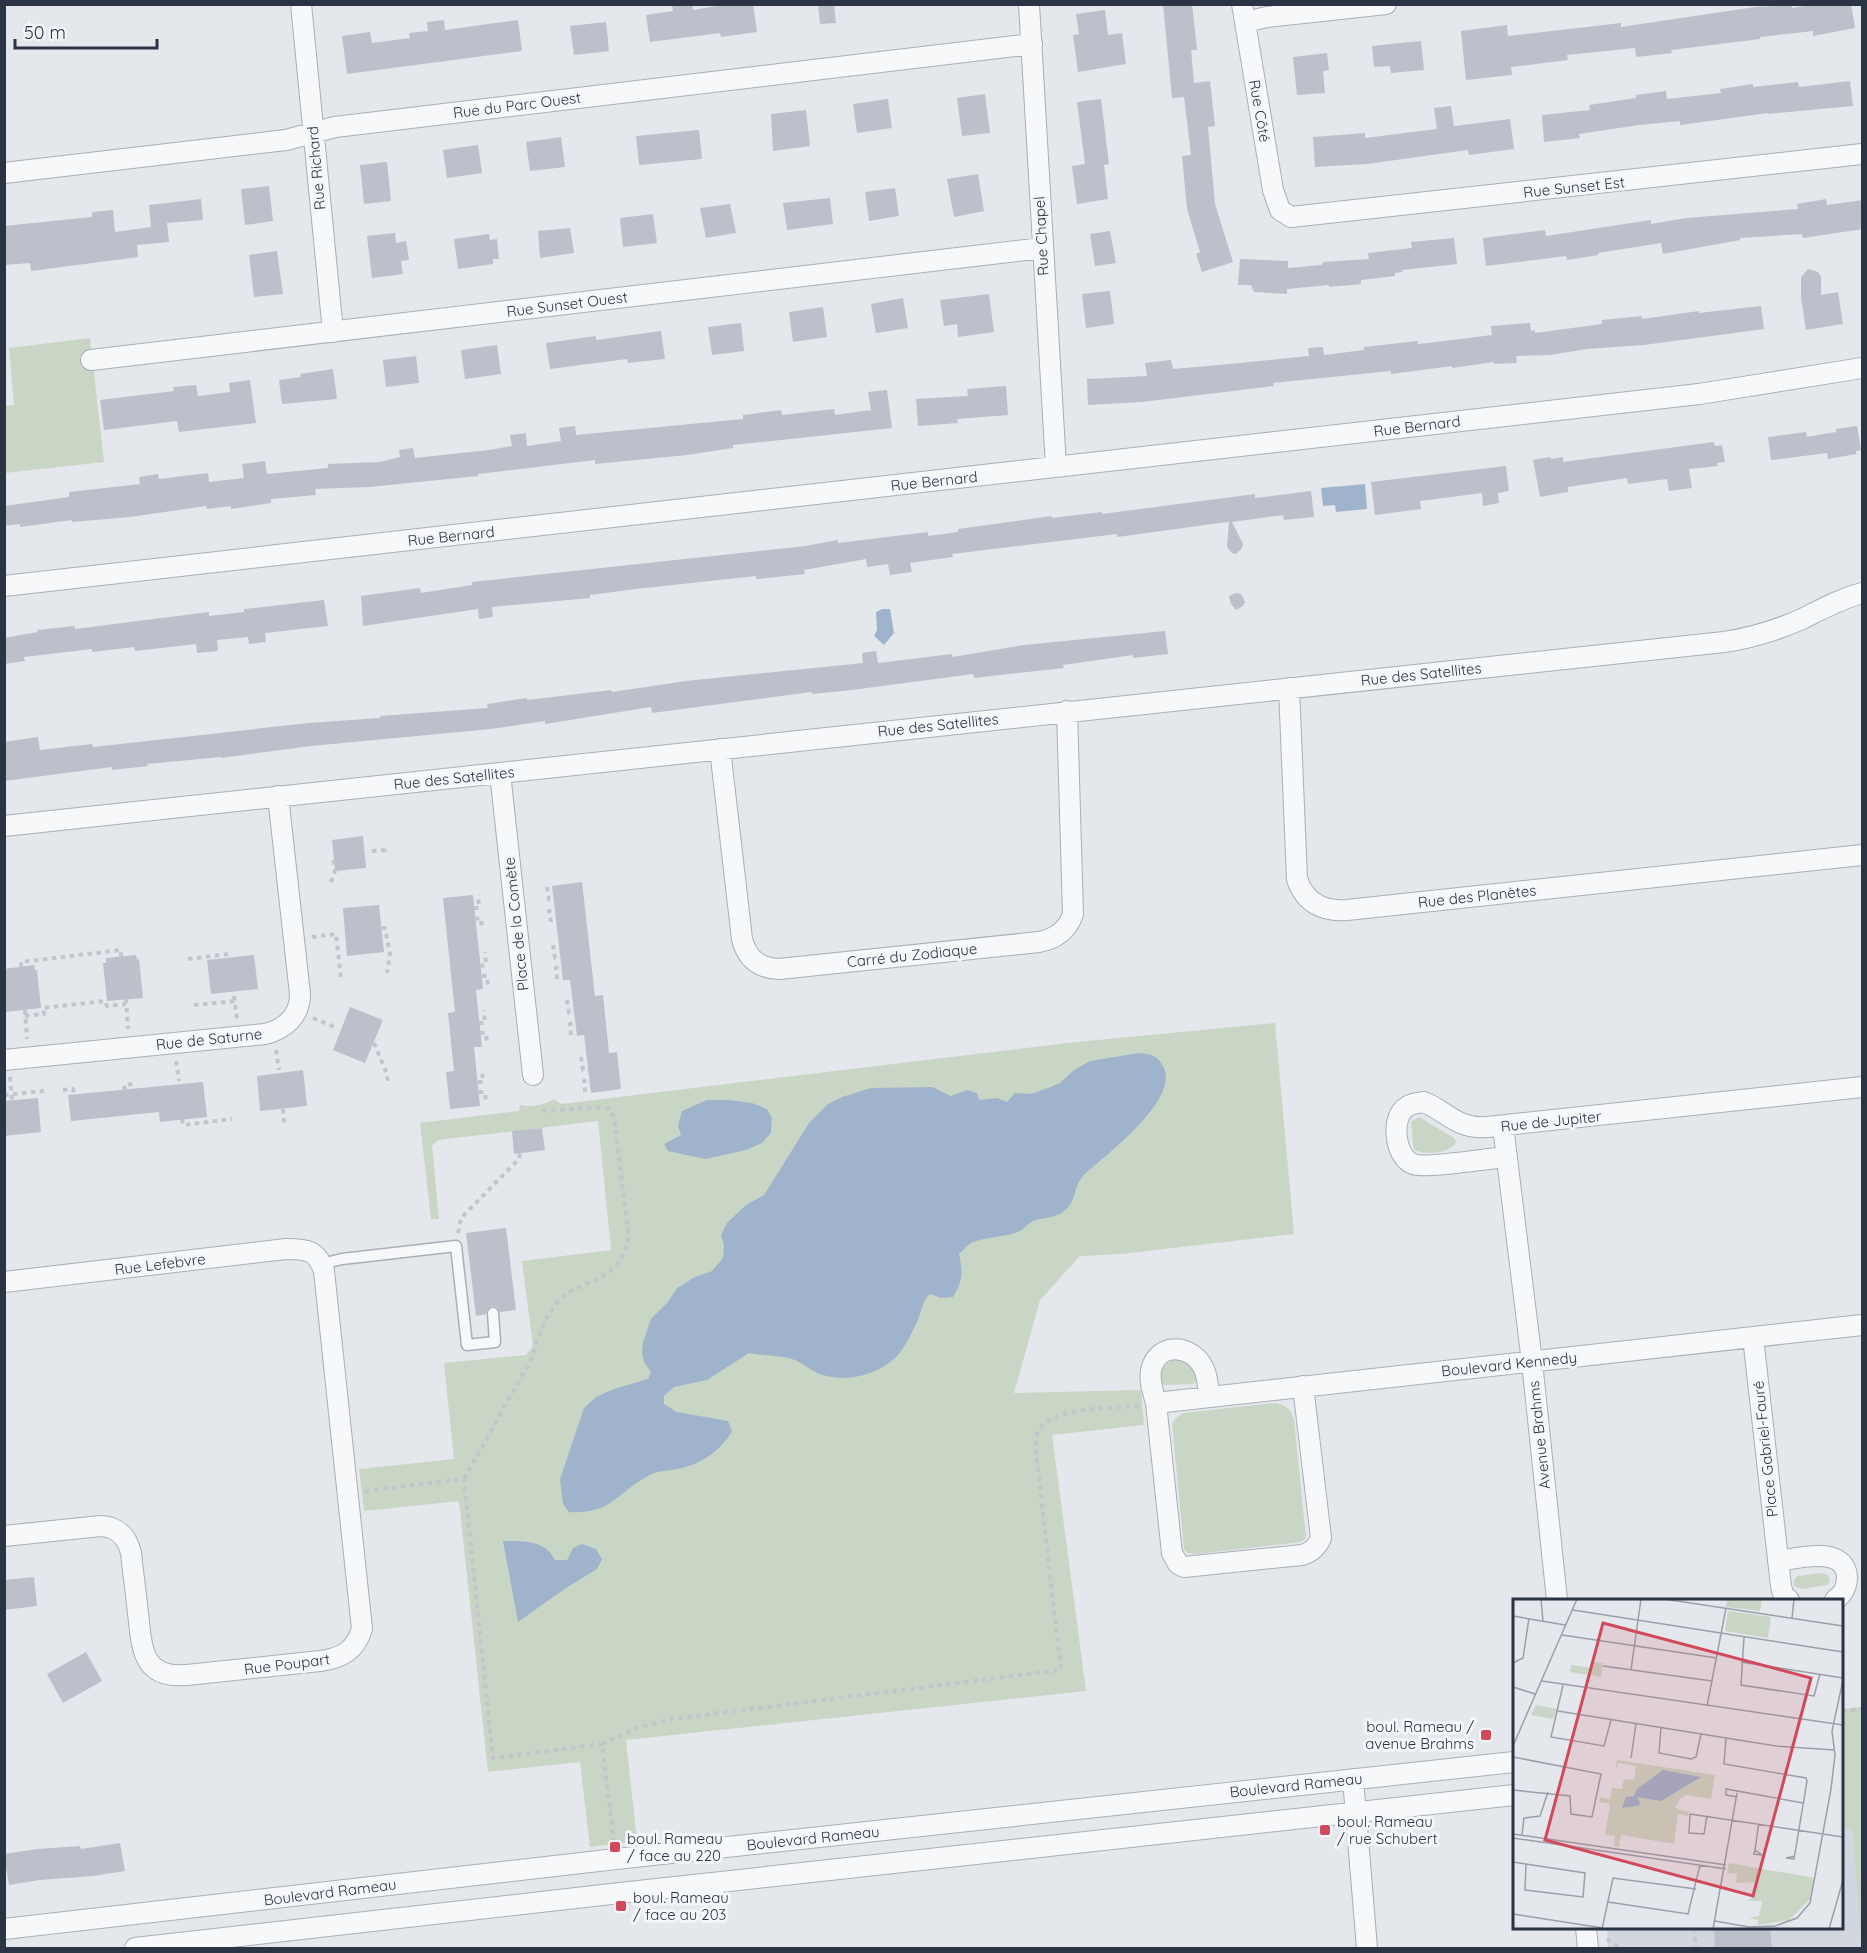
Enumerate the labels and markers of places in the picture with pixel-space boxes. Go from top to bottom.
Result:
place label: boul. Rameau / avenue Brahms [1365,1717,1474,1753]
marker: boul. Rameau / avenue Brahms [1479,1728,1493,1742]
place label: boul. Rameau / rue Schubert [1337,1812,1438,1848]
marker: boul. Rameau / rue Schubert [1318,1823,1332,1837]
place label: boul. Rameau / face au 220 [627,1829,723,1865]
marker: boul. Rameau / face au 220 [608,1840,622,1854]
place label: boul. Rameau / face au 203 [633,1888,729,1924]
marker: boul. Rameau / face au 203 [614,1899,628,1913]

